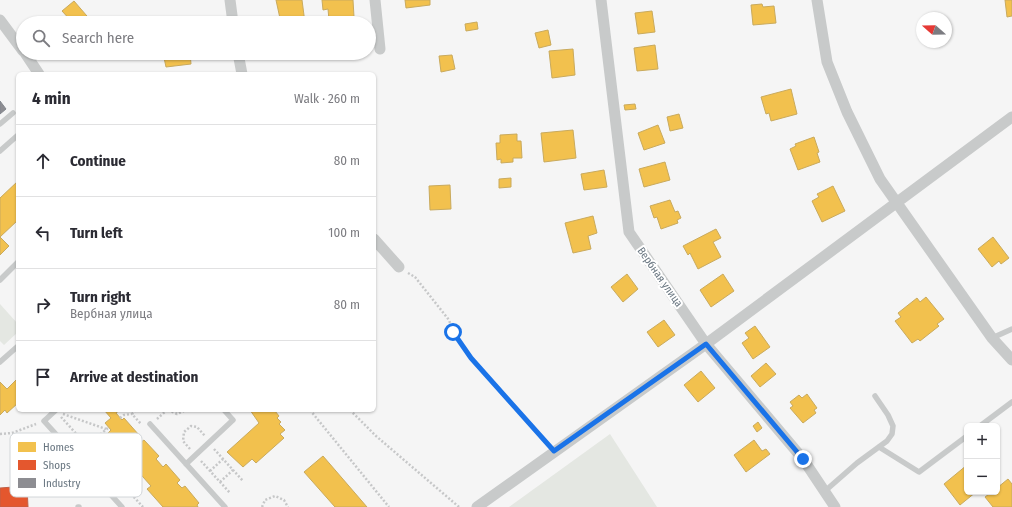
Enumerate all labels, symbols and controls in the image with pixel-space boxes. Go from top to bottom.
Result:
north arrow [916,12,952,48]
search box [16,16,376,60]
icon: search [30,27,52,49]
text: Search here [62,29,134,47]
text: 4 min [32,88,71,109]
text: Walk · 260 m [294,91,360,106]
icon: ahead [32,150,54,172]
text: Continue [70,152,126,170]
text: 80 m [334,153,360,168]
icon: left [32,222,54,244]
text: Turn left [70,224,123,242]
text: 100 m [328,225,360,240]
street label: Вербная улица [635,245,685,309]
text: Turn right [70,288,131,306]
icon: right [32,294,54,316]
text: 80 m [334,297,360,312]
text: Вербная улица [70,306,153,321]
route start [444,323,462,341]
icon: arrive [32,366,54,388]
text: Arrive at destination [70,368,198,386]
map controls [964,423,1000,495]
button: + [964,423,1000,459]
legend [10,433,142,497]
text: Homes [43,441,74,454]
route end [794,450,812,468]
text: Shops [43,459,71,472]
button: − [964,459,1000,495]
text: Industry [43,477,80,490]

